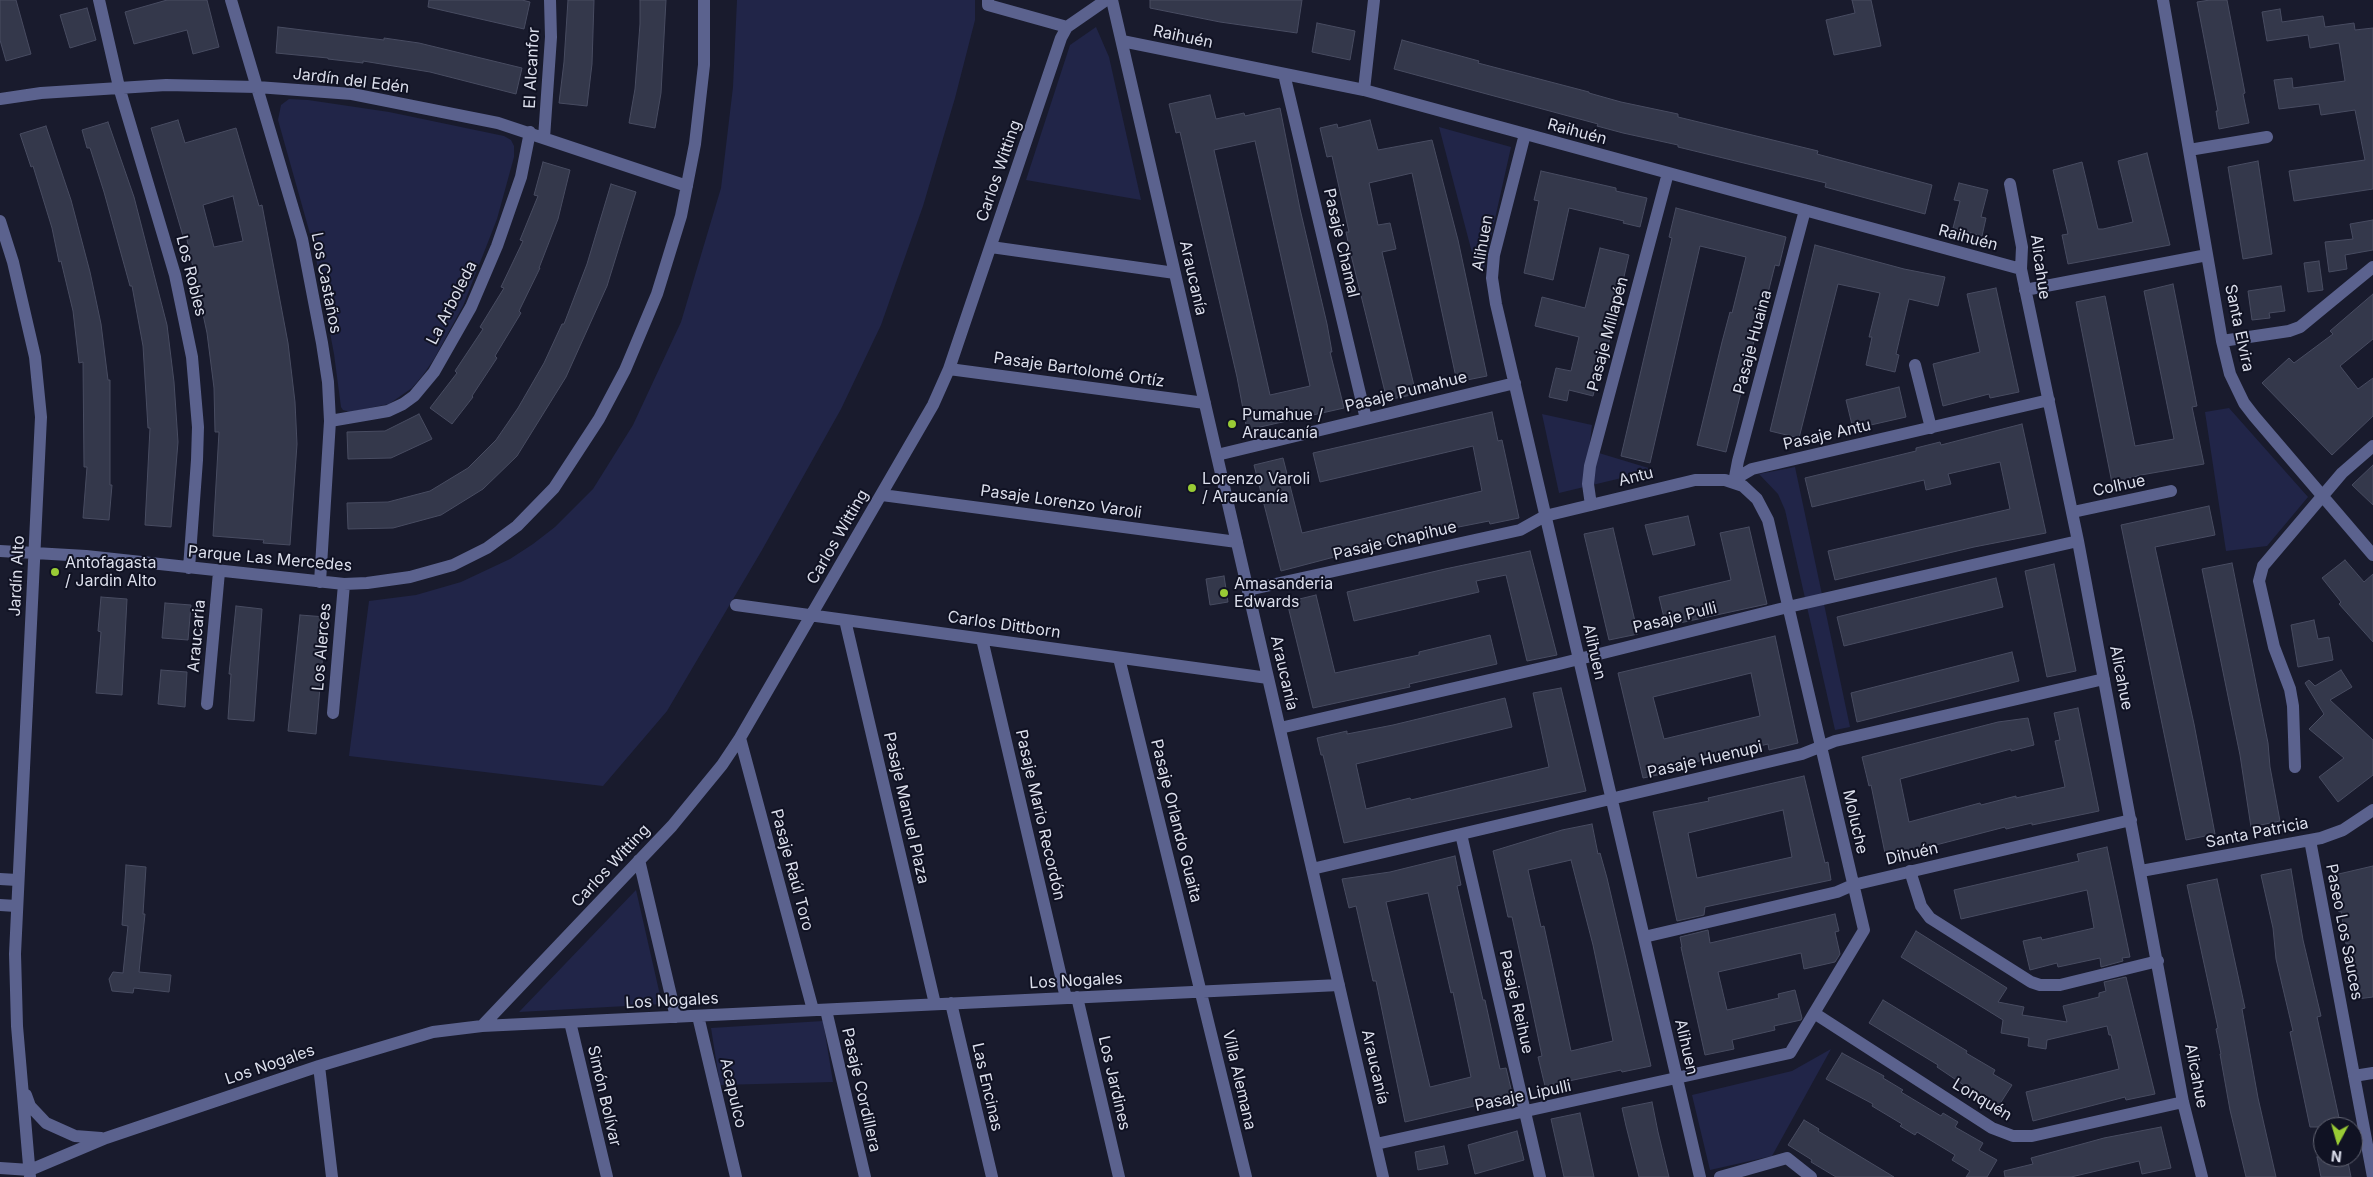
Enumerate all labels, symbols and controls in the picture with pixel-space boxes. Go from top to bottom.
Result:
street label: Raihuén [1151,21,1215,53]
street label: El Alcanfor [520,27,544,109]
street label: Jardín del Edén [292,64,410,98]
street label: Raihuén [1545,115,1609,149]
street label: Carlos Witting [973,118,1025,224]
street label: Pasaje Chamal [1319,187,1363,299]
street label: Alihuen [1469,214,1497,272]
street label: Raihuén [1936,221,2000,255]
street label: Los Castaños [307,231,345,335]
street label: Alicahue [2026,233,2054,301]
street label: Los Robles [172,234,210,318]
street label: Araucanía [1175,239,1211,317]
street label: La Arboleda [423,258,481,348]
street label: Pasaje Millapén [1583,275,1633,393]
street label: Santa Elvira [2220,283,2258,373]
street label: Pasaje Huaina [1730,288,1776,396]
street label: Pasaje Bartolomé Ortíz [992,348,1166,392]
street label: Pasaje Pumahue [1343,368,1469,416]
place label: Pumahue / Araucanía [1242,405,1323,443]
street label: Pasaje Antu [1781,416,1873,454]
marker: Pumahue / Araucanía [1226,418,1238,430]
street label: Antu [1617,463,1655,491]
place label: Lorenzo Varoli / Araucanía [1202,469,1310,507]
street label: Colhue [2091,471,2147,501]
street label: Pasaje Lorenzo Varoli [979,481,1143,523]
marker: Lorenzo Varoli / Araucanía [1186,482,1198,494]
street label: Carlos Witting [803,486,873,588]
street label: Pasaje Chapihue [1331,517,1459,565]
street label: Jardín Alto [5,535,29,617]
street label: Parque Las Mercedes [187,542,353,576]
place label: Antofagasta / Jardin Alto [65,553,157,591]
marker: Antofagasta / Jardin Alto [49,566,61,578]
place label: Amasanderia Edwards [1234,574,1333,612]
marker: Amasanderia Edwards [1218,587,1230,599]
street label: Pasaje Pulli [1631,598,1719,638]
street label: Araucaria [184,599,210,673]
street label: Los Alerces [309,602,335,692]
street label: Carlos Dittborn [946,608,1062,642]
street label: Alihuen [1578,622,1610,682]
street label: Araucanía [1266,634,1302,712]
street label: Alicahue [2105,644,2137,712]
street label: Pasaje Mario Recordón [1011,728,1069,902]
street label: Pasaje Manuel Plaza [879,730,933,886]
street label: Pasaje Orlando Guaita [1146,737,1206,905]
street label: Pasaje Huenupi [1646,737,1764,783]
street label: Moluche [1838,788,1872,856]
street label: Pasaje Raúl Toro [766,807,818,933]
street label: Santa Patricia [2204,814,2310,852]
street label: Carlos Witting [568,821,654,911]
street label: Dihuén [1884,839,1940,869]
street label: Paseo Los Sauces [2321,862,2367,1002]
street label: Pasaje Reihue [1495,948,1537,1056]
street label: Los Nogales [1029,969,1123,993]
street label: Los Nogales [625,989,719,1013]
street label: Alihuen [1670,1017,1702,1077]
street label: Pasaje Cordillera [837,1026,885,1154]
street label: Villa Alemana [1218,1028,1260,1132]
street label: Araucanía [1357,1028,1393,1106]
street label: Los Jardines [1094,1034,1134,1132]
street label: Los Nogales [223,1041,317,1089]
street label: Las Encinas [968,1041,1006,1133]
street label: Alicahue [2180,1042,2212,1110]
street label: Simón Bolívar [583,1043,625,1149]
street label: Acapulco [716,1056,750,1130]
street label: Lonquén [1949,1075,2015,1125]
street label: Pasaje Lipulli [1473,1076,1573,1116]
north arrow [2313,1117,2363,1167]
text: N [2330,1147,2343,1165]

